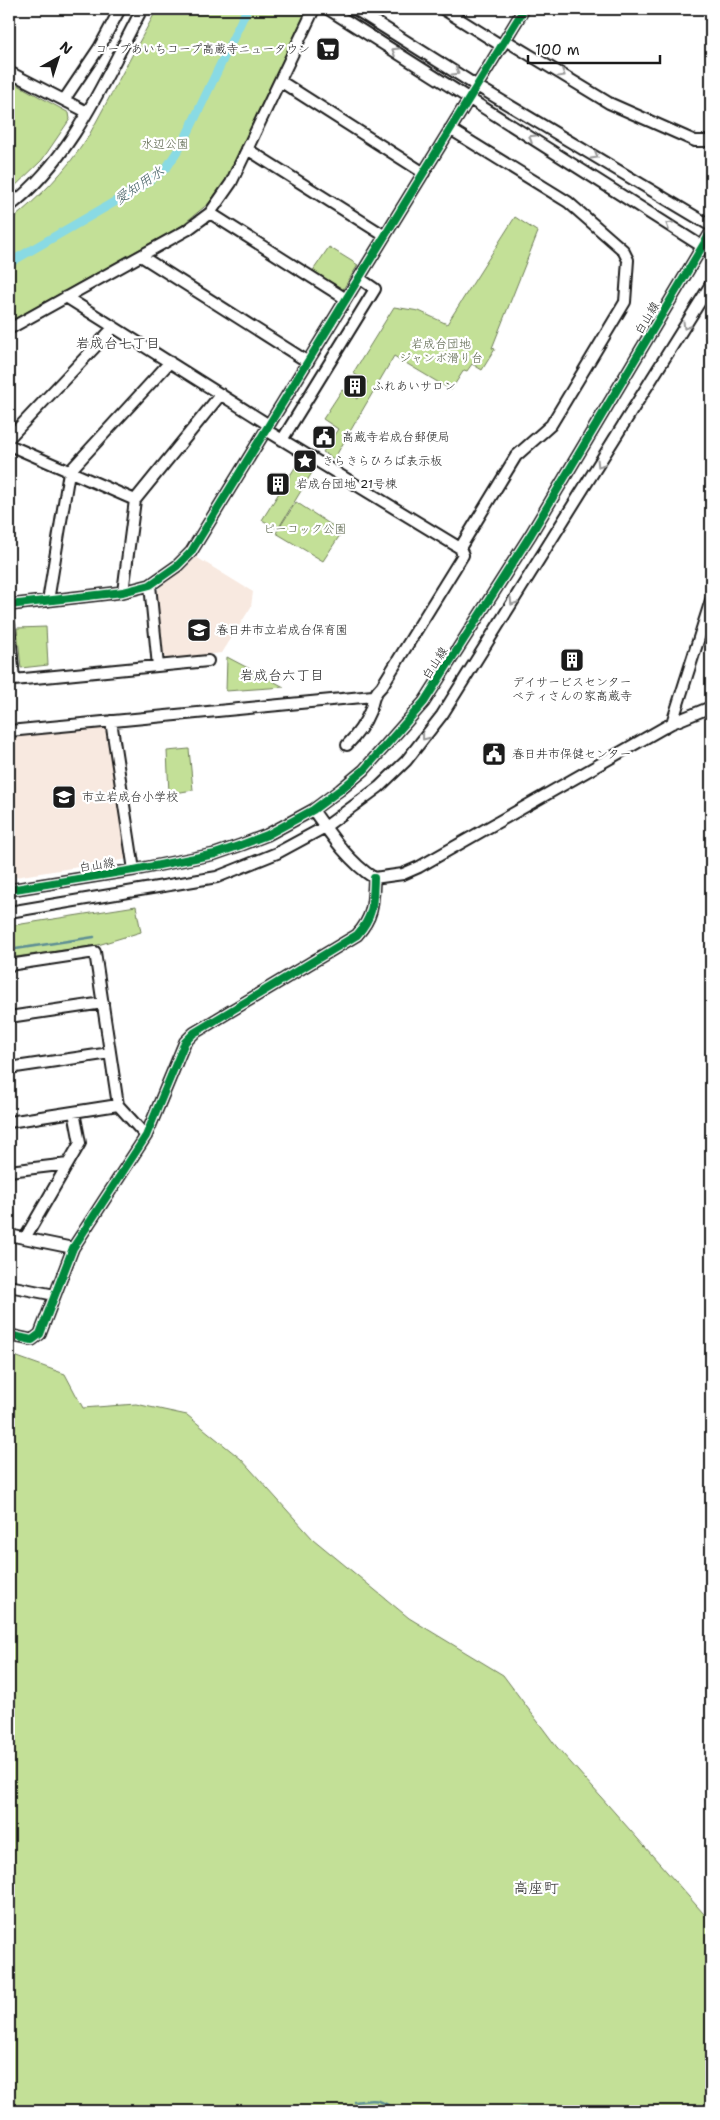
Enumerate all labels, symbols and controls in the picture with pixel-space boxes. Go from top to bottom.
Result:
north arrow [32,32,82,82]
scale bar [528,32,660,64]
supermarket icon: コープあいちコープ高蔵寺ニュータウン [315,36,341,62]
text: N [56,37,76,58]
text: 100 m [535,40,580,60]
place label: コープあいちコープ高蔵寺ニュータウン [95,41,310,57]
one-way arrow [391,48,400,58]
one-way arrow [450,66,459,76]
one-way arrow [556,68,565,78]
one-way arrow [528,135,537,145]
park label: 水辺公園 [141,136,189,152]
one-way arrow [589,150,598,160]
water label: 愛知用水 [111,162,167,208]
one-way arrow [665,222,674,232]
street label: 白山線 [631,298,663,338]
one-way arrow [682,321,692,330]
district label: 岩成台七丁目 [76,334,160,352]
park label: 岩成台団地 ジャンボ滑り台 [399,336,483,366]
building icon: ふれあいサロン [342,373,368,399]
place label: ふれあいサロン [372,378,456,394]
public building icon: 高蔵寺岩成台郵便局 [311,424,337,450]
place label: 高蔵寺岩成台郵便局 [342,429,450,445]
place icon: きらきらひろば表示板 [292,448,318,474]
place label: きらきらひろば表示板 [322,453,442,469]
one-way arrow [597,458,606,468]
building icon: 岩成台団地 21号棟 [265,471,291,497]
place label: 岩成台団地 21号棟 [296,476,397,492]
park label: ピーコック公園 [263,521,347,537]
one-way arrow [510,596,520,605]
school or university icon: 春日井市立岩成台保育園 [186,617,212,643]
place label: 春日井市立岩成台保育園 [216,622,348,638]
street label: 白山線 [418,644,452,682]
building icon: デイサービスセンター ベティさんの家高蔵寺 [559,647,585,673]
district label: 岩成台六丁目 [240,666,324,684]
place label: デイサービスセンター ベティさんの家高蔵寺 [512,674,632,704]
one-way arrow [421,732,430,741]
public building icon: 春日井市保健センター [481,741,507,767]
place label: 春日井市保健センター [512,746,632,762]
school or university icon: 市立岩成台小学校 [51,784,77,810]
place label: 市立岩成台小学校 [82,789,178,805]
street label: 白山線 [78,854,116,876]
district label: 高座町 [513,1878,559,1898]

